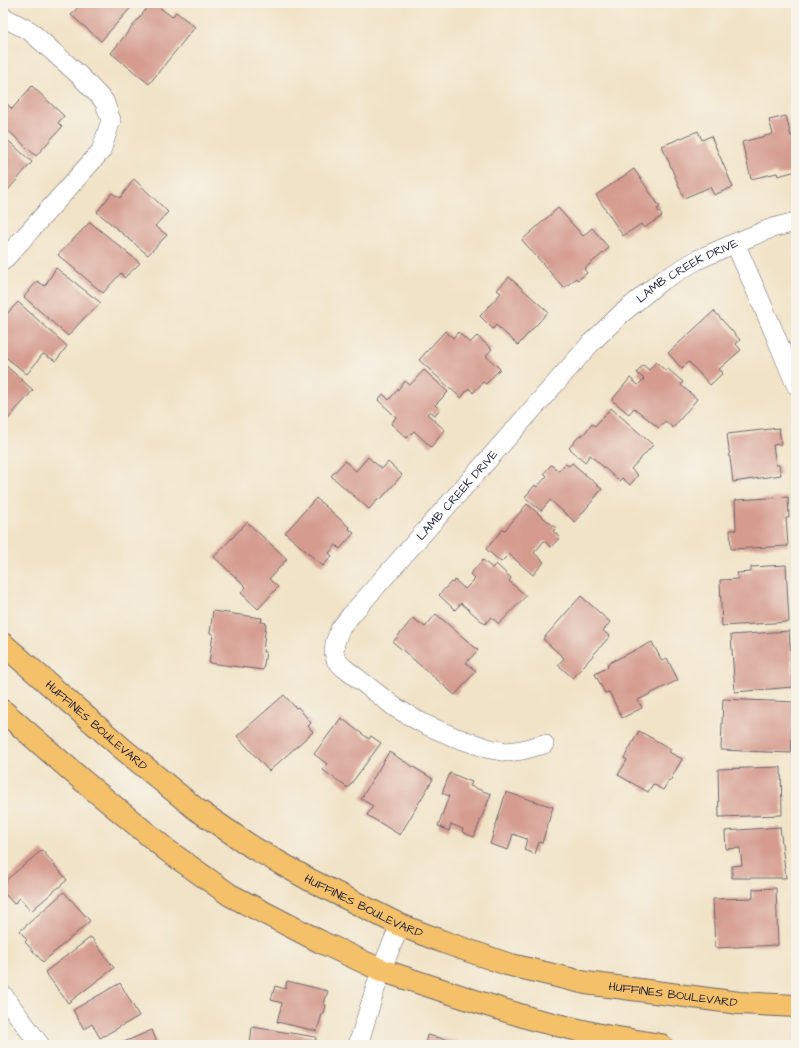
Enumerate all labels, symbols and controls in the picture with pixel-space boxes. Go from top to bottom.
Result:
street label: LAMB CREEK DRIVE [633,235,741,307]
street label: LAMB CREEK DRIVE [413,446,502,544]
street label: HUFFINES BOULEVARD [41,677,151,775]
street label: HUFFINES BOULEVARD [301,870,425,942]
street label: HUFFINES BOULEVARD [608,978,739,1012]

